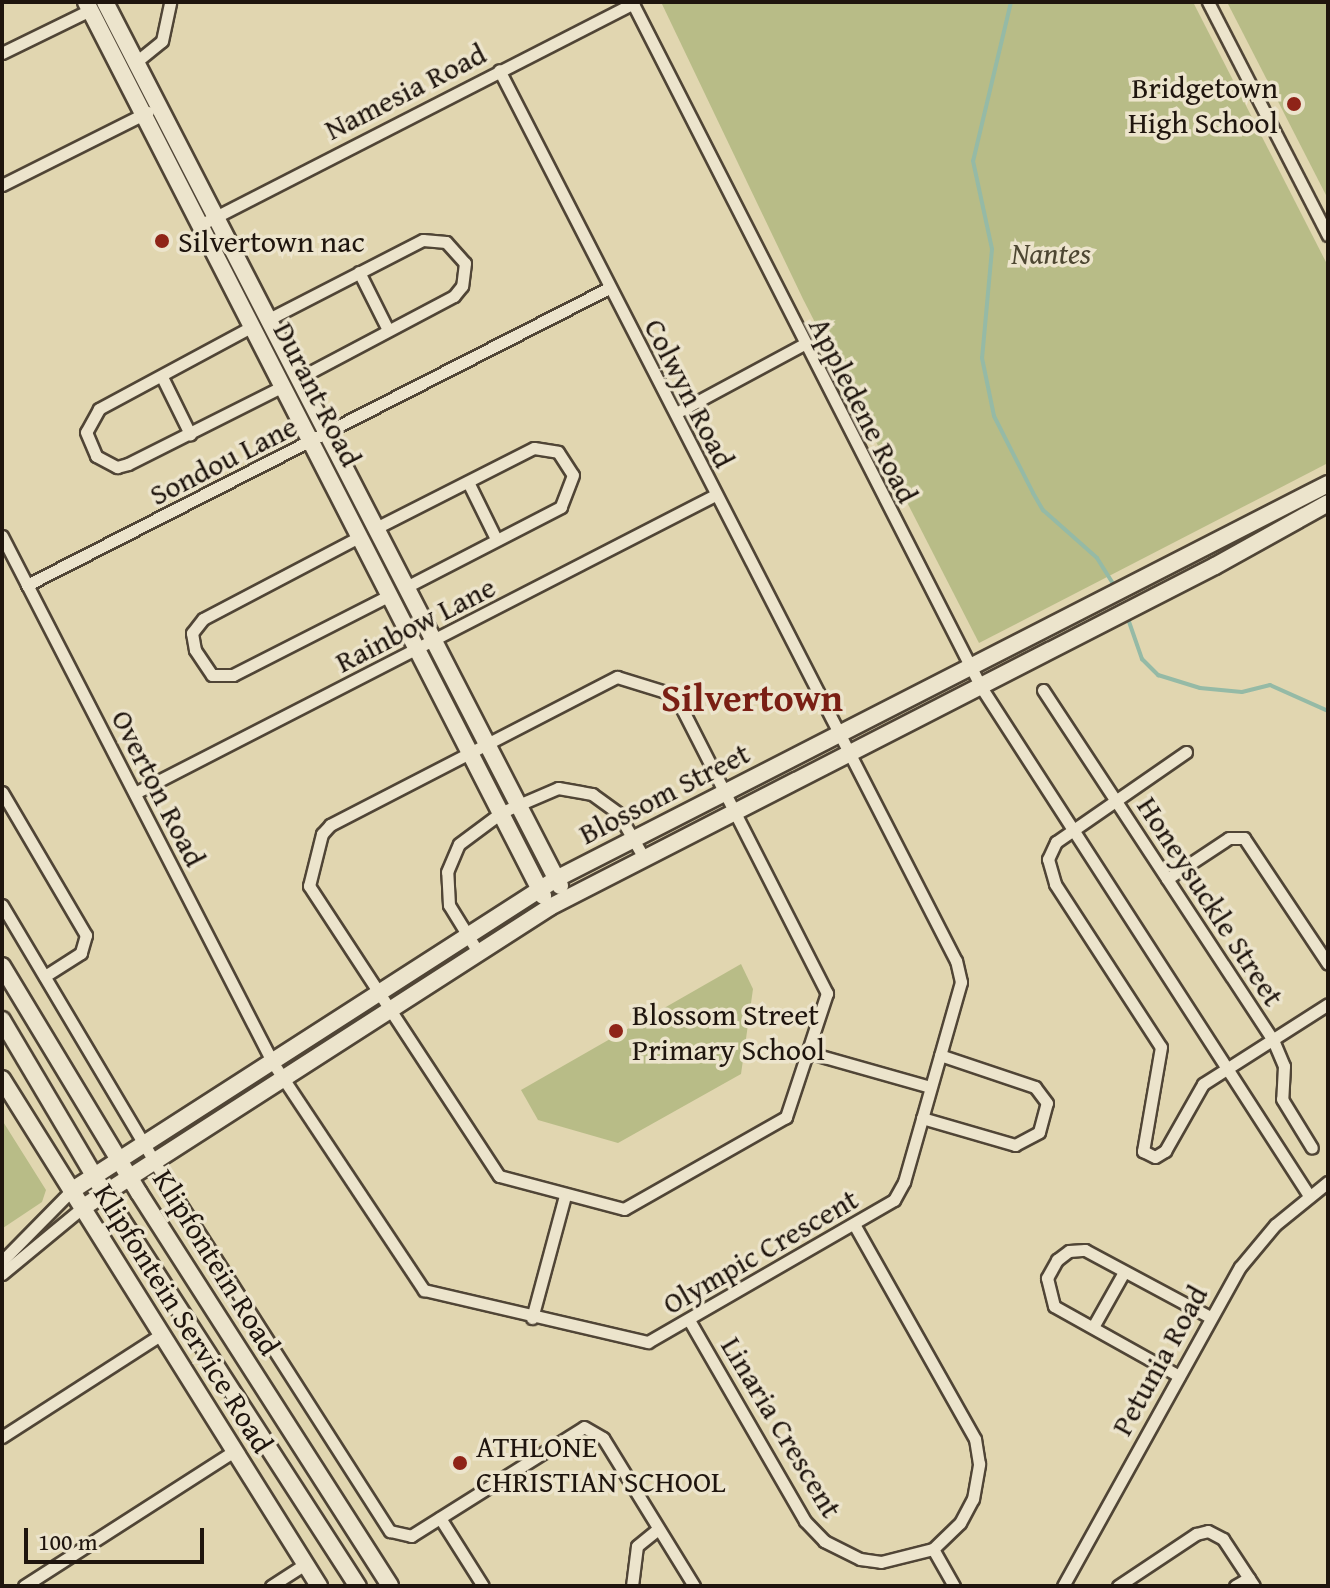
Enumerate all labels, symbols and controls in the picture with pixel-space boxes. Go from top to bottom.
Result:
street label: Namesia Road [318,35,492,147]
place label: Bridgetown High School [1128,69,1278,140]
marker: Bridgetown High School [1285,95,1303,113]
place label: Silvertown nac [178,223,365,259]
marker: Silvertown nac [153,232,171,250]
park label: Nantes [1011,235,1091,271]
street label: Appledene Road [802,311,926,509]
street label: Colwyn Road [637,312,743,474]
street label: Durant Road [266,316,370,472]
street label: Sondou Lane [143,407,303,513]
street label: Rainbow Lane [329,568,501,680]
district label: Silvertown [661,675,843,721]
street label: Overton Road [104,704,214,872]
street label: Blossom Street [573,735,755,851]
street label: Honeysuckle Street [1130,790,1292,1012]
place label: Blossom Street Primary School [632,996,825,1066]
marker: Blossom Street Primary School [607,1022,625,1040]
street label: Klipfontein Road [146,1163,288,1361]
street label: Klipfontein Service Road [87,1177,281,1459]
street label: Olympic Crescent [656,1181,864,1321]
street label: Petunia Road [1103,1279,1215,1441]
street label: Linaria Crescent [714,1330,850,1524]
place label: ATHLONE CHRISTIAN SCHOOL [476,1428,726,1498]
marker: ATHLONE CHRISTIAN SCHOOL [451,1454,469,1472]
scale bar [28,1512,208,1562]
text: 100 m [38,1524,98,1559]

